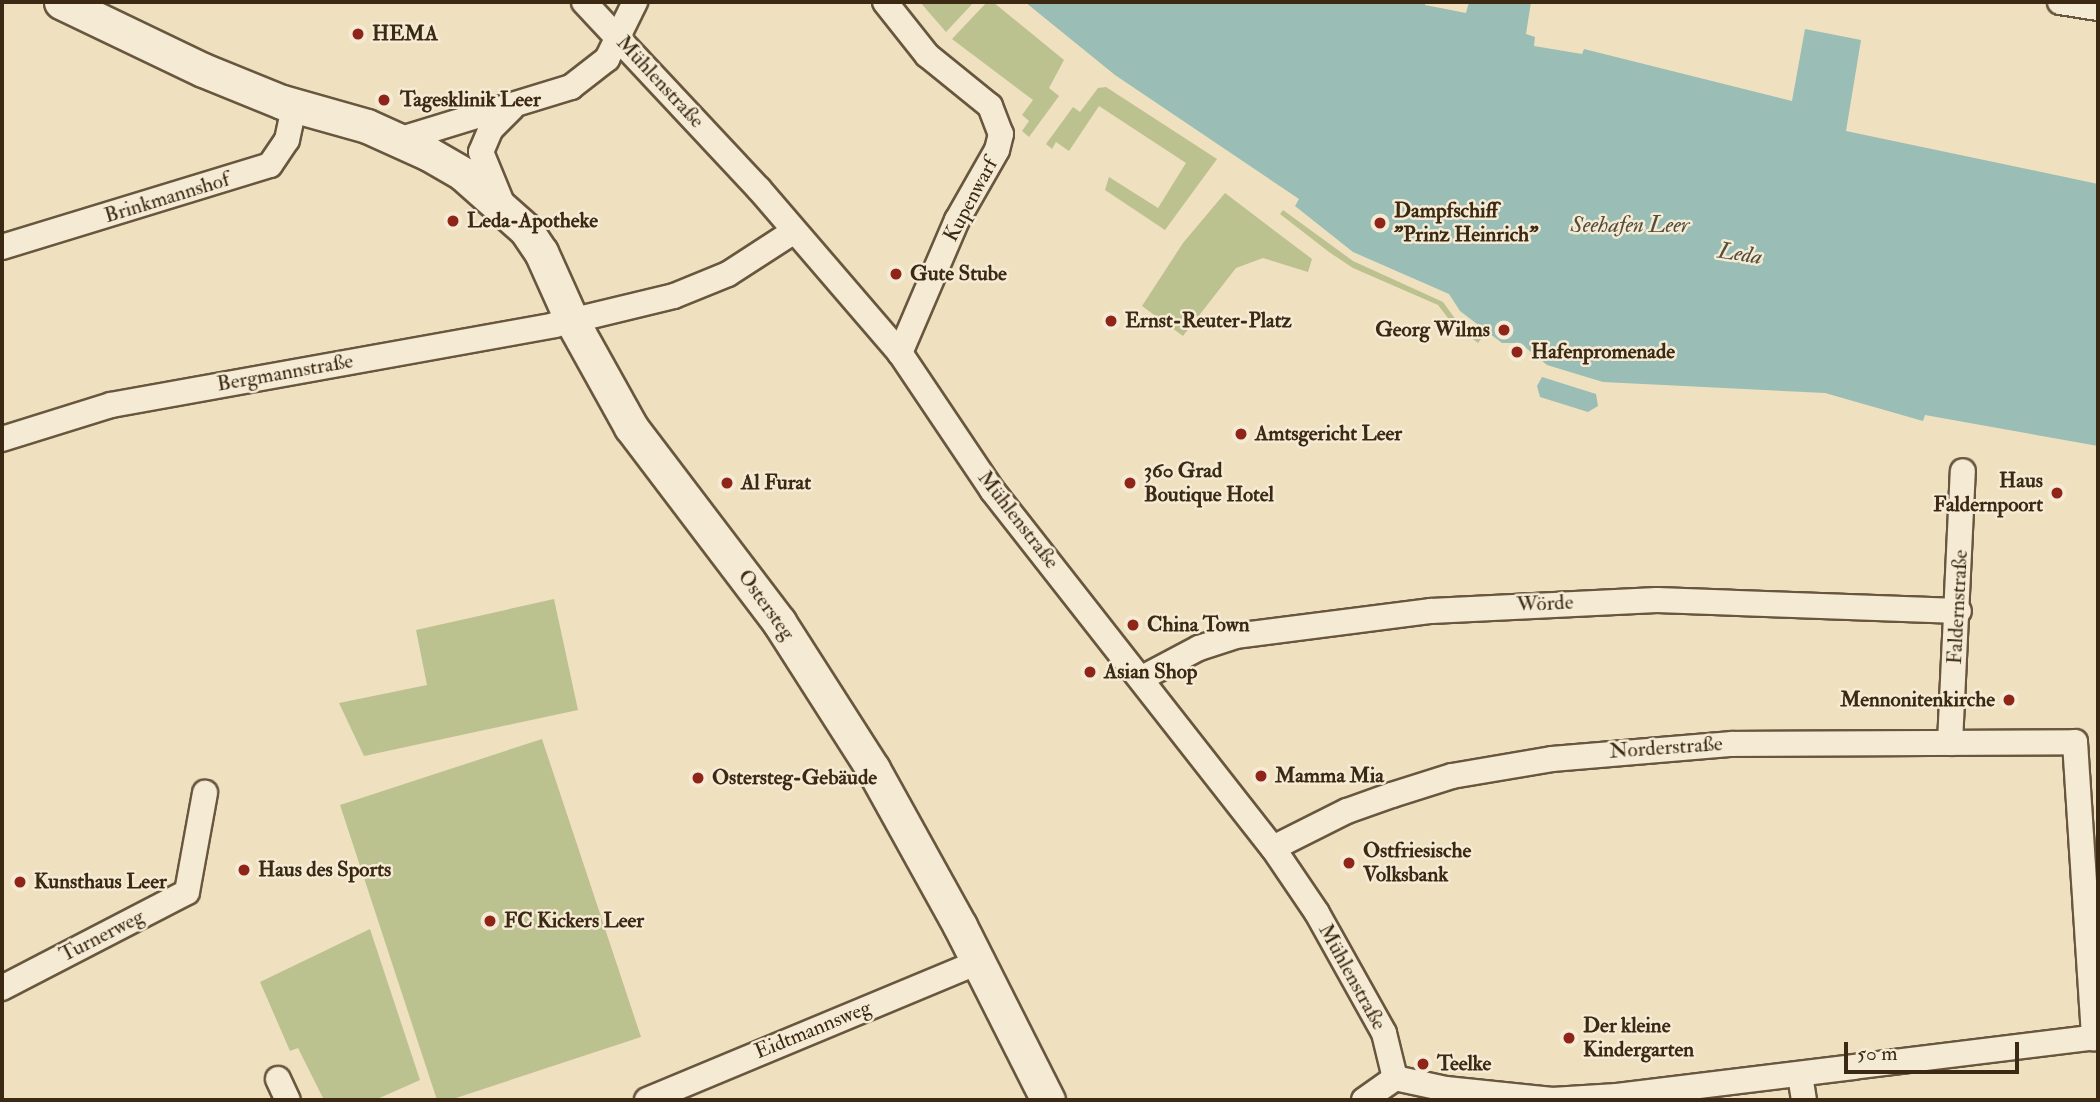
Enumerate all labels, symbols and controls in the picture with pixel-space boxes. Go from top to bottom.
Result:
place label: HEMA [372,21,438,47]
marker: HEMA [350,26,366,42]
street label: Mühlenstraße [611,30,709,134]
place label: Tagesklinik Leer [400,87,541,113]
marker: Tagesklinik Leer [374,90,394,110]
street label: Kupenwarf [938,154,1004,246]
street label: Brinkmannshof [101,167,233,229]
place label: Dampfschiff "Prinz Heinrich" [1394,198,1538,248]
place label: Leda-Apotheke [467,208,598,234]
water label: Seehafen Leer [1571,211,1689,239]
marker: Leda-Apotheke [445,213,461,229]
marker: Dampfschiff "Prinz Heinrich" [1372,215,1388,231]
water label: Leda [1716,237,1764,271]
place label: Gute Stube [910,261,1007,287]
marker: Gute Stube [888,266,904,282]
place label: Ernst-Reuter-Platz [1125,308,1292,334]
marker: Ernst-Reuter-Platz [1103,313,1119,329]
place label: Georg Wilms [1375,317,1490,343]
marker: Georg Wilms [1496,322,1512,338]
place label: Hafenpromenade [1531,339,1675,365]
marker: Hafenpromenade [1509,344,1525,360]
street label: Bergmannstraße [215,349,355,397]
place label: Amtsgericht Leer [1255,421,1402,447]
marker: Amtsgericht Leer [1233,426,1249,442]
place label: 360 Grad Boutique Hotel [1144,458,1274,508]
street label: Mühlenstraße [972,466,1064,574]
place label: Haus Faldernpoort [1933,468,2043,518]
place label: Al Furat [741,470,811,496]
marker: Al Furat [719,475,735,491]
marker: 360 Grad Boutique Hotel [1122,475,1138,491]
marker: Haus Faldernpoort [2049,485,2065,501]
street label: Faldernstraße [1942,549,1974,665]
street label: Ostersteg [732,565,800,645]
street label: Wörde [1516,590,1574,618]
place label: China Town [1147,612,1250,638]
marker: China Town [1125,617,1141,633]
place label: Asian Shop [1104,659,1197,685]
marker: Asian Shop [1082,664,1098,680]
place label: Mennonitenkirche [1840,687,1995,713]
marker: Mennonitenkirche [2001,692,2017,708]
street label: Norderstraße [1608,731,1724,765]
place label: Mamma Mia [1275,763,1384,789]
place label: Ostersteg-Gebäude [712,765,877,791]
marker: Mamma Mia [1253,768,1269,784]
marker: Ostersteg-Gebäude [690,770,706,786]
place label: Ostfriesische Volksbank [1363,838,1471,888]
marker: Ostfriesische Volksbank [1341,855,1357,871]
place label: Haus des Sports [258,857,391,883]
marker: Haus des Sports [236,862,252,878]
place label: Kunsthaus Leer [34,869,167,895]
marker: Kunsthaus Leer [12,874,28,890]
street label: Turnerweg [56,904,148,968]
place label: FC Kickers Leer [504,908,644,934]
marker: FC Kickers Leer [482,913,498,929]
street label: Mühlenstraße [1313,920,1391,1034]
street label: Eidtmannsweg [751,995,875,1065]
place label: Der kleine Kindergarten [1583,1013,1694,1063]
scale bar [1848,1028,2023,1072]
marker: Der kleine Kindergarten [1561,1030,1577,1046]
text: 50 m [1857,1040,1898,1067]
place label: Teelke [1437,1051,1491,1077]
marker: Teelke [1415,1056,1431,1072]

